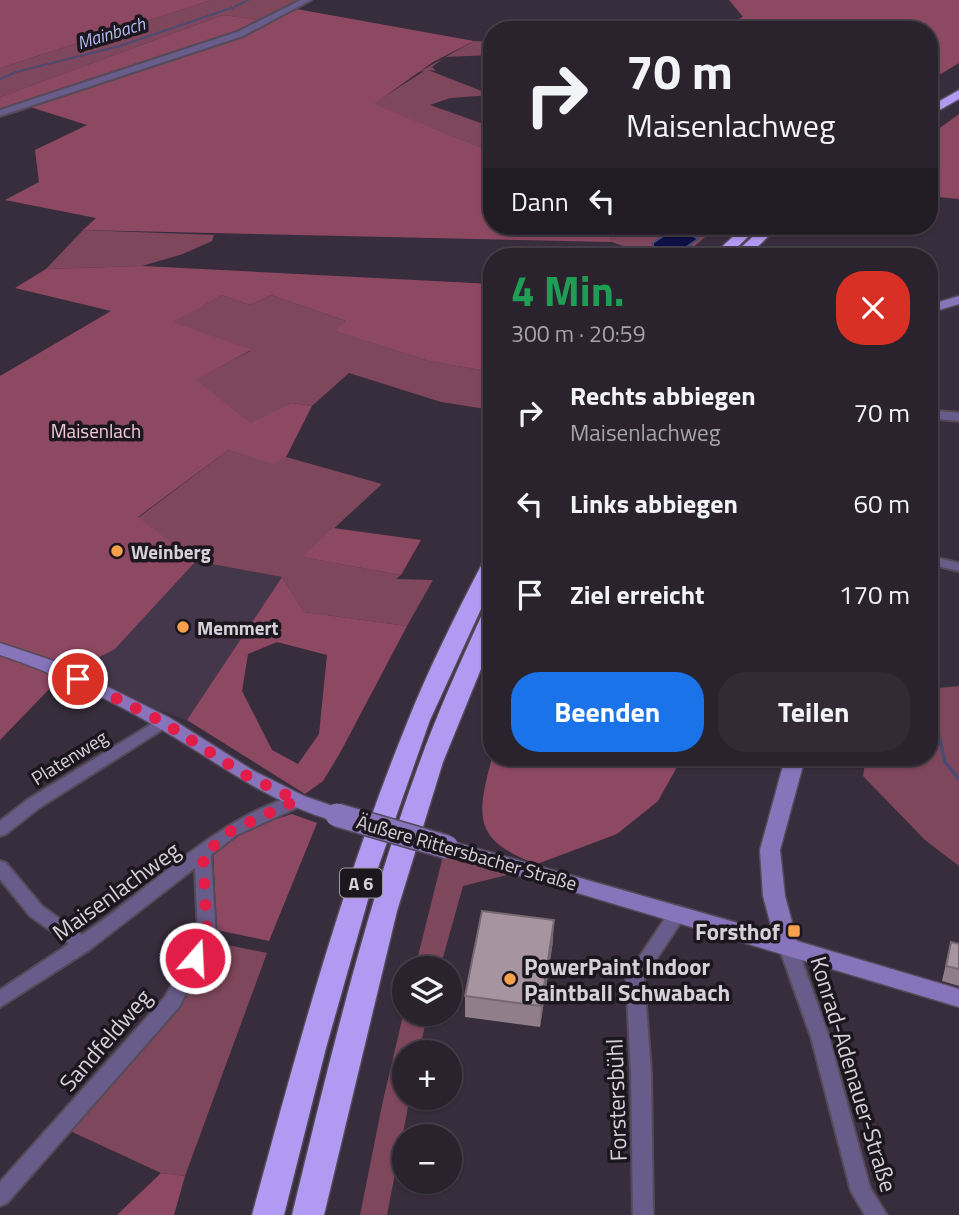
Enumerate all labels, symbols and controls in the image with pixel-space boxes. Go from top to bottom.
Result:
water label: Mainbach [74,10,149,56]
text: 70 m [626,33,733,108]
icon: right [511,49,602,140]
text: Maisenlachweg [626,101,835,149]
text: Dann [511,182,569,221]
icon: left [583,182,621,220]
text: 4 Min. [511,258,625,322]
button: close [836,271,910,345]
text: 300 m · 20:59 [511,316,646,351]
text: Rechts abbiegen [570,376,756,415]
text: 70 m [853,393,910,432]
icon: right [511,394,549,432]
text: Maisenlachweg [570,415,721,450]
park label: Maisenlach [51,416,141,445]
text: Links abbiegen [570,484,738,523]
text: 60 m [853,484,910,523]
icon: left [511,485,549,523]
place label: Weinberg [131,537,211,566]
marker: Weinberg [109,543,125,559]
text: Ziel erreicht [570,575,705,614]
text: 170 m [839,575,910,614]
icon: arrive [511,576,549,614]
place label: Memmert [197,613,279,642]
marker: Memmert [175,619,191,635]
pin [48,649,108,709]
icon: arrive [59,660,97,698]
button: Beenden [511,672,704,752]
button: Teilen [718,672,910,752]
street label: Platenweg [25,722,113,792]
street label: Äußere Rittersbacher Straße [353,807,581,897]
street label: Maisenlachweg [45,833,187,949]
road number: A 6 [340,868,382,898]
place label: Forsthof [695,914,780,949]
position arrow [158,921,232,995]
marker: Forsthof [786,923,802,939]
place label: PowerPaint Indoor Paintball Schwabach [524,949,730,1010]
street label: Konrad-Adenauer-Straße [801,952,907,1196]
map controls [392,956,462,1194]
button: layers [392,956,462,1026]
marker: PowerPaint Indoor Paintball Schwabach [502,971,518,987]
street label: Sandfeldweg [51,981,160,1099]
street label: Forstersbühl [596,1038,636,1162]
button: + [392,1040,462,1110]
button: − [392,1124,462,1194]

